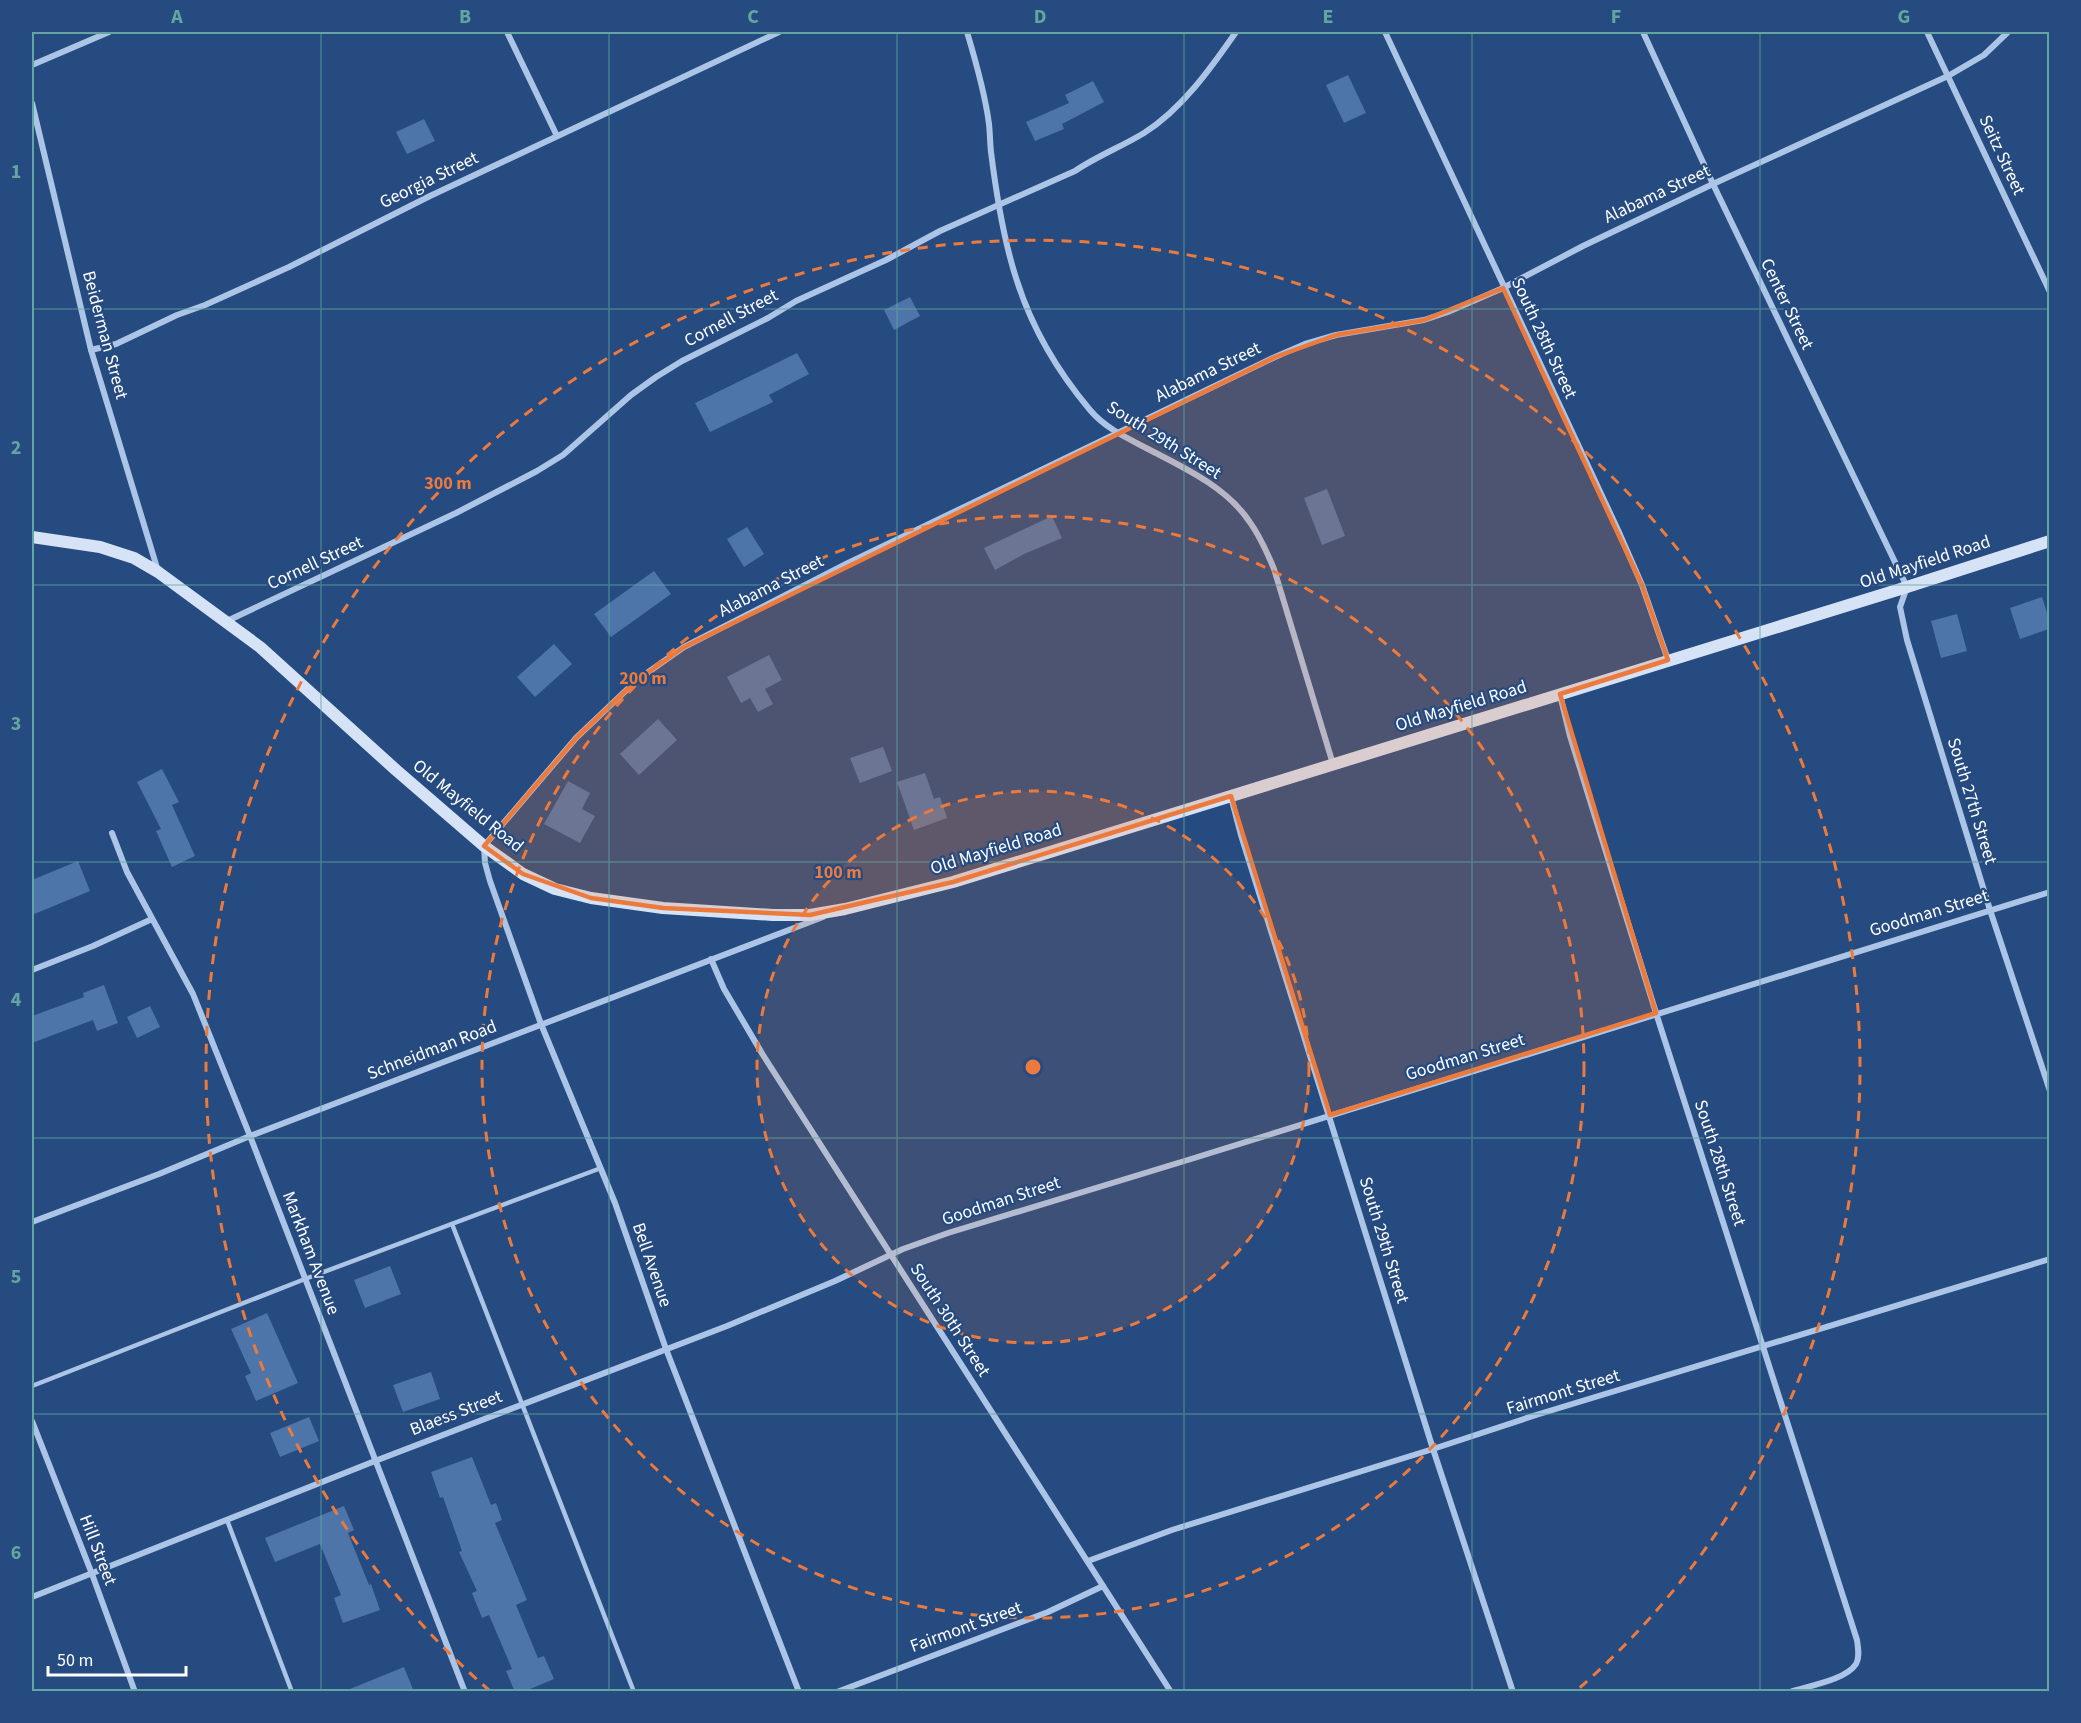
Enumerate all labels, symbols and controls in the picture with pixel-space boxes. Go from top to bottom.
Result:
text: A [170,3,183,31]
text: B [459,3,471,31]
text: C [747,3,759,31]
text: D [1034,3,1046,31]
text: E [1323,3,1333,31]
text: F [1611,3,1621,31]
text: G [1898,3,1910,31]
street label: Seitz Street [1973,111,2031,199]
street label: Georgia Street [375,145,483,215]
text: 1 [11,158,21,186]
street label: Alabama Street [1600,158,1714,230]
street label: Center Street [1754,254,1820,354]
street label: Beiderman Street [76,268,134,402]
street label: South 28th Street [1505,273,1583,403]
street label: Cornell Street [680,283,782,353]
street label: Alabama Street [1151,336,1265,408]
street label: South 29th Street [1102,395,1226,485]
text: 2 [11,434,21,462]
text: 300 m [424,471,472,496]
street label: Old Mayfield Road [1856,529,1994,595]
street label: Cornell Street [263,530,367,596]
street label: Alabama Street [714,549,828,623]
text: 200 m [619,666,667,691]
street label: Old Mayfield Road [1392,674,1530,738]
text: 3 [11,710,21,738]
street label: South 27th Street [1941,735,2003,867]
street label: Old Mayfield Road [407,753,529,859]
street label: Old Mayfield Road [927,817,1065,881]
text: 100 m [814,860,862,885]
street label: Goodman Street [1866,883,1992,943]
text: 4 [11,986,22,1014]
street label: Schneidman Road [364,1014,500,1086]
street label: Goodman Street [1402,1027,1528,1087]
centre of rings [1023,1057,1043,1077]
street label: South 28th Street [1688,1097,1752,1229]
street label: Goodman Street [939,1170,1063,1232]
street label: South 29th Street [1353,1174,1415,1306]
street label: Markham Avenue [276,1188,346,1318]
street label: Bell Avenue [626,1219,678,1311]
street label: South 30th Street [904,1258,996,1382]
text: 5 [11,1263,21,1291]
street label: Fairmont Street [1503,1363,1623,1421]
street label: Blaess Street [406,1384,506,1442]
street label: Hill Street [73,1511,123,1589]
text: 6 [11,1539,21,1567]
street label: Fairmont Street [907,1595,1025,1659]
scale bar [48,1639,186,1677]
text: 50 m [57,1648,93,1673]

